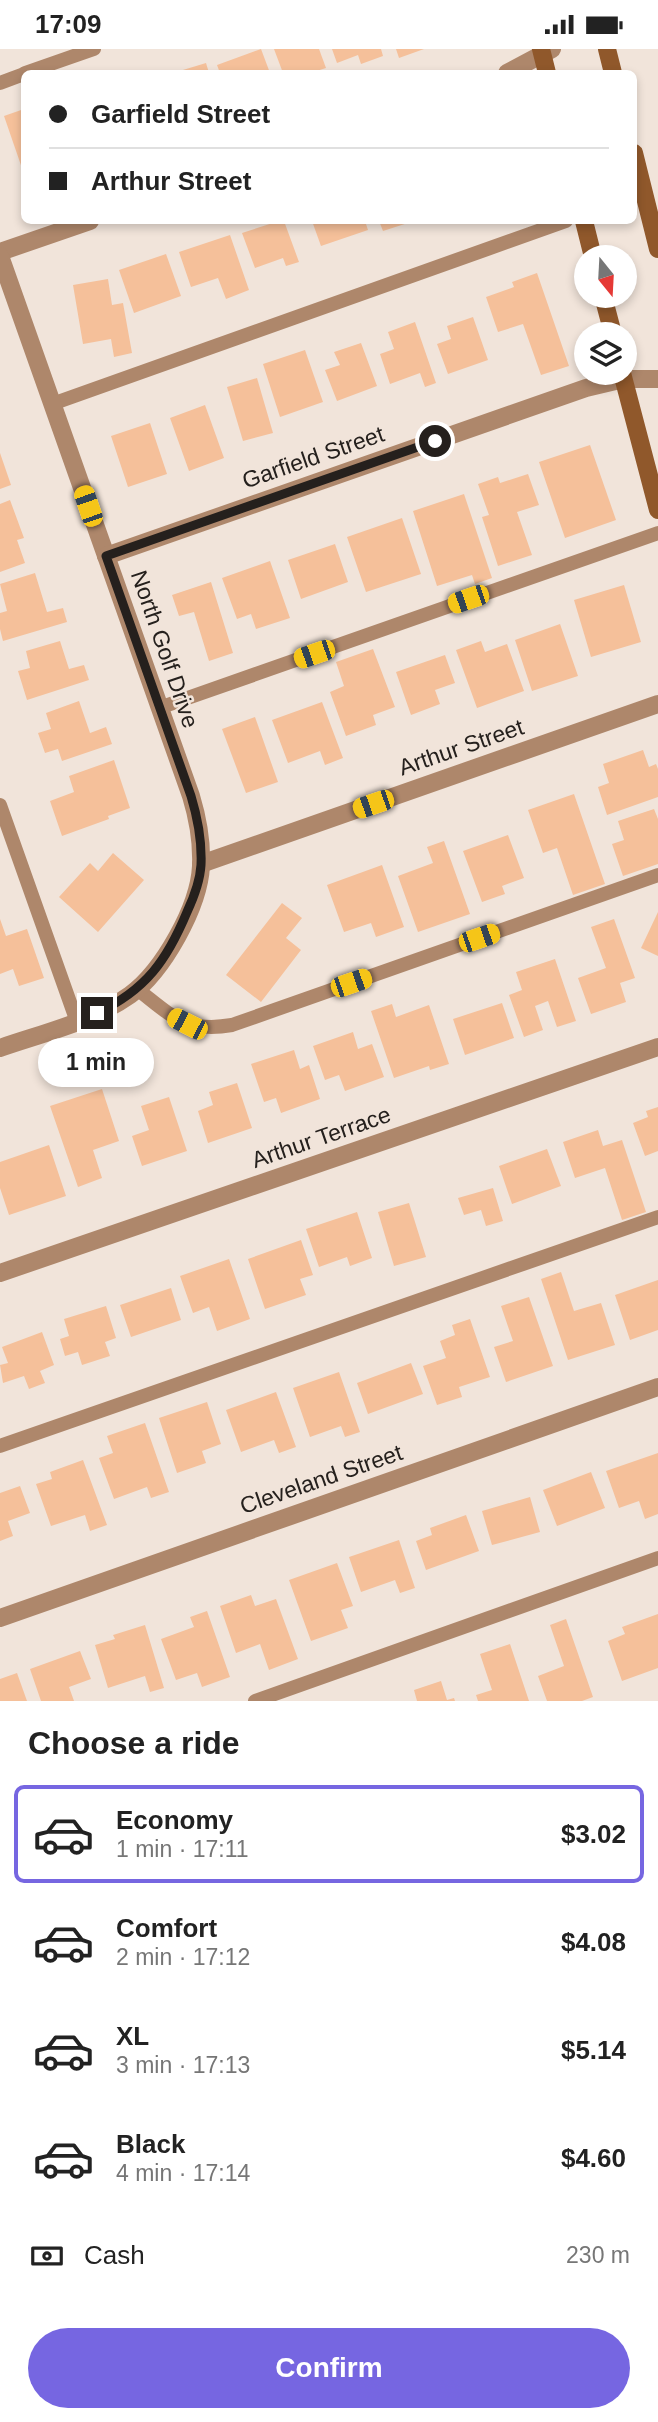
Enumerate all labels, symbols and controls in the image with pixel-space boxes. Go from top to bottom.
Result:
text: 17:09 [35,9,102,39]
text: Garfield Street [91,99,270,129]
text: Arthur Street [91,166,251,196]
north arrow [574,245,637,308]
map controls [574,245,637,385]
button: layers [574,322,637,385]
street label: Garfield Street [239,420,388,493]
route start [419,425,451,457]
car [72,483,105,529]
street label: North Golf Drive [126,567,204,731]
car [445,582,492,616]
car [291,637,338,671]
street label: Arthur Street [395,713,527,781]
car [350,787,397,821]
car [456,921,503,955]
car [328,966,375,1000]
route end [81,997,113,1029]
car [164,1005,211,1043]
callout: 1 min [39,1037,155,1087]
text: 1 min [66,1049,126,1075]
street label: Arthur Terrace [248,1101,394,1173]
street label: Cleveland Street [236,1439,406,1519]
text: Choose a ride [28,1725,240,1761]
icon: car [32,1803,95,1866]
text: Economy [116,1805,233,1835]
text: $3.02 [561,1819,626,1849]
text: 1 min · 17:11 [116,1836,249,1862]
icon: car [32,1911,95,1974]
text: Comfort [116,1913,217,1943]
text: $4.08 [561,1927,626,1957]
text: 2 min · 17:12 [116,1944,250,1970]
icon: car [32,2019,95,2082]
text: XL [116,2021,149,2051]
text: $5.14 [561,2035,626,2065]
text: 3 min · 17:13 [116,2052,250,2078]
icon: car [32,2127,95,2190]
text: Black [116,2129,185,2159]
text: $4.60 [561,2143,626,2173]
text: 4 min · 17:14 [116,2160,250,2186]
icon: cash [28,2237,66,2275]
text: Cash [84,2240,145,2270]
text: 230 m [566,2242,630,2268]
button: Confirm [28,2328,630,2408]

